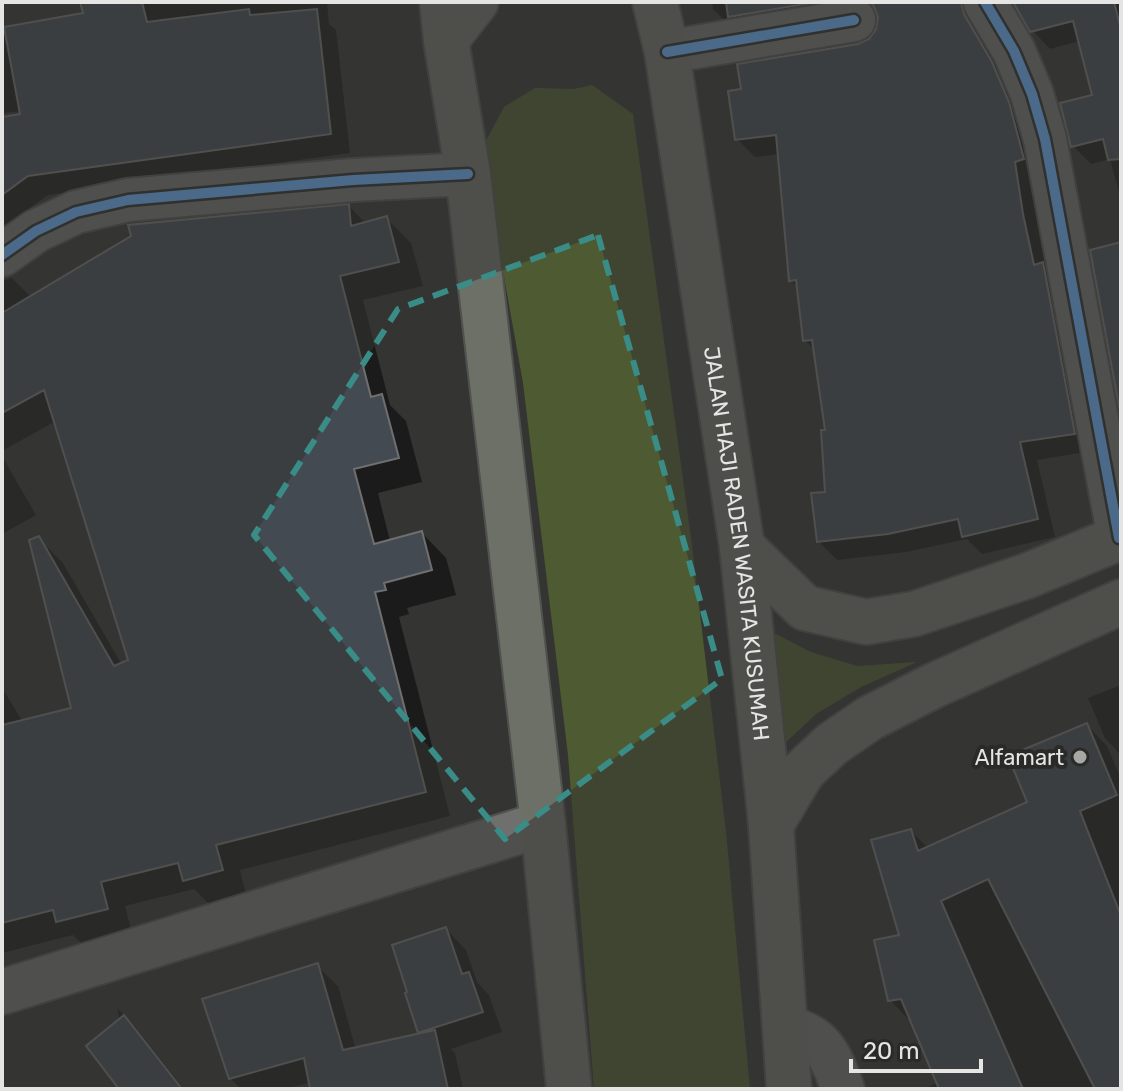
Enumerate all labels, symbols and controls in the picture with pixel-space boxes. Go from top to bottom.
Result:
street label: JALAN HAJI RADEN WASITA KUSUMAH [698,344,775,742]
place label: Alfamart [975,744,1064,771]
marker: Alfamart [1071,748,1089,766]
scale bar [851,1023,981,1073]
text: 20 m [863,1037,920,1065]

